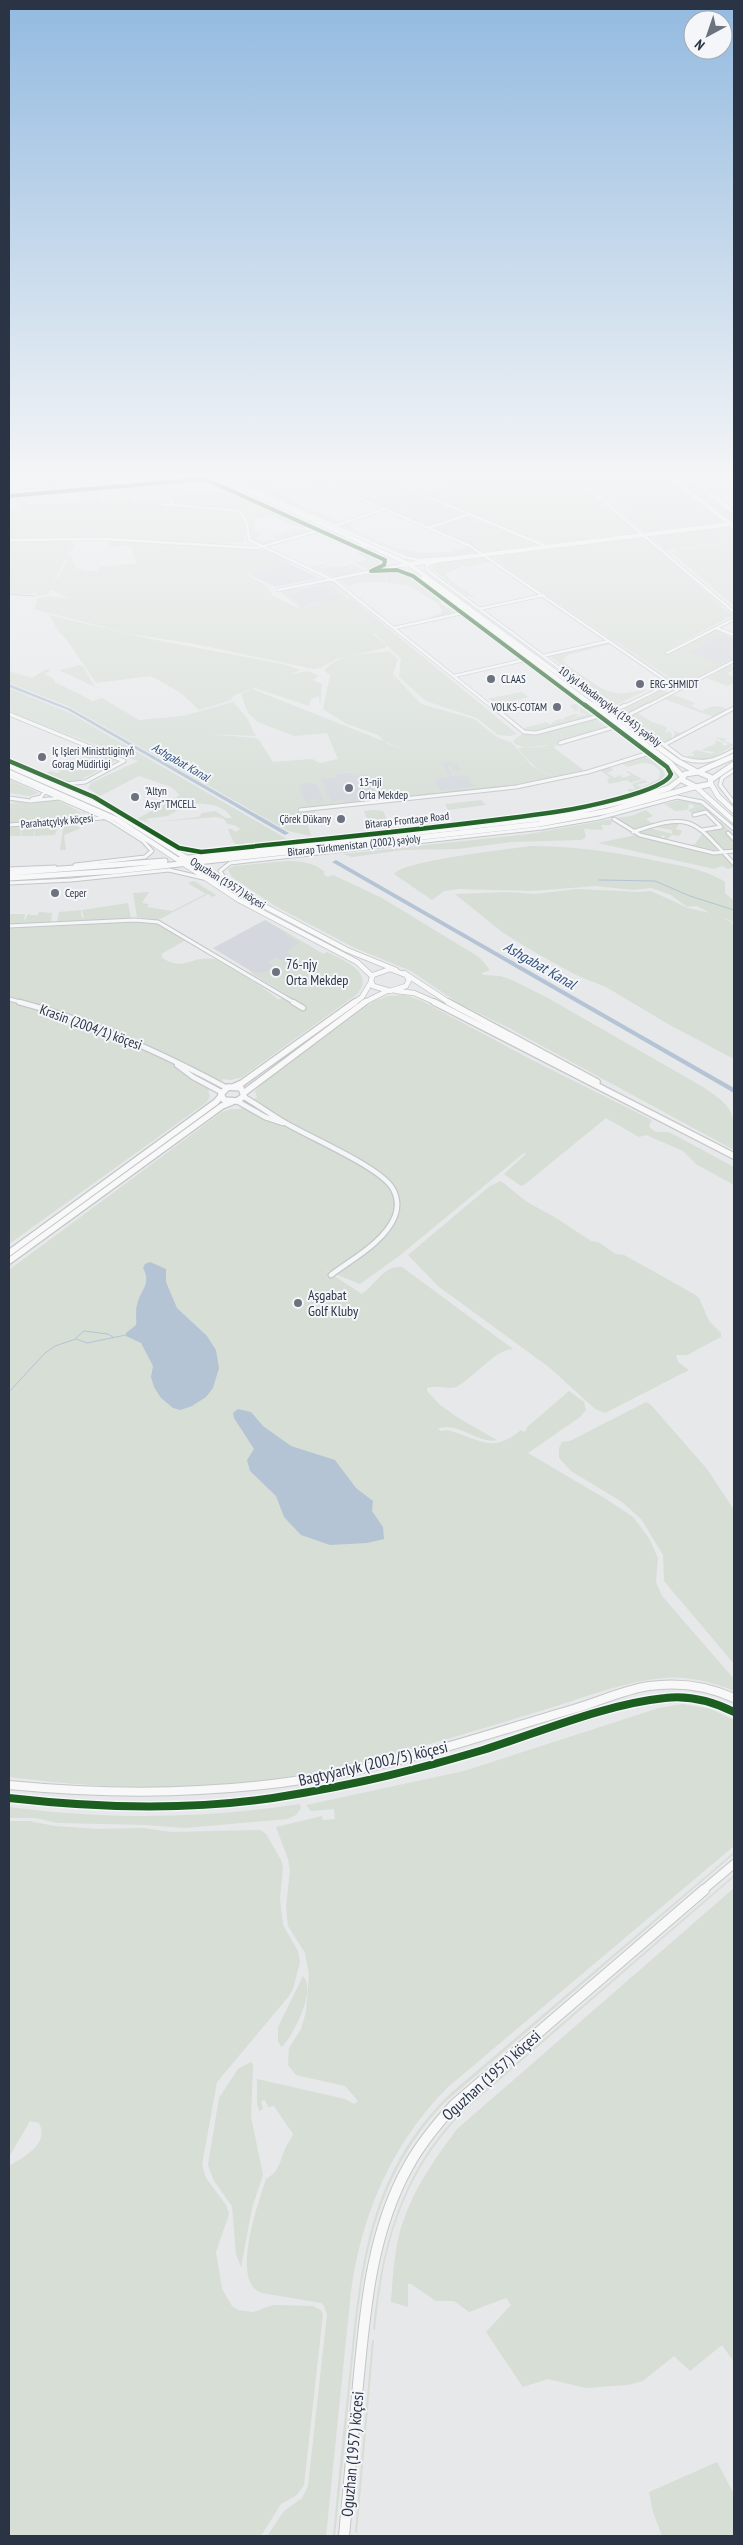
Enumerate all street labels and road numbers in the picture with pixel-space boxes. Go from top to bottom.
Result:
street label: 10 ýyl Abadançylyk (1945) şaýoly [556,663,665,750]
street label: Bitarap Frontage Road [364,809,450,831]
street label: Parahatçylyk köçesi [20,811,94,831]
street label: Bitarap Türkmenistan (2002) şaýoly [287,831,422,859]
street label: Oguzhan (1957) köçesi [188,854,268,912]
street label: Krasin (2004/1) köçesi [37,1000,145,1054]
street label: Bagtyýarlyk (2002/5) köçesi [296,1736,450,1790]
street label: Oguzhan (1957) köçesi [438,2025,544,2125]
street label: Oguzhan (1957) köçesi [337,2390,367,2518]

